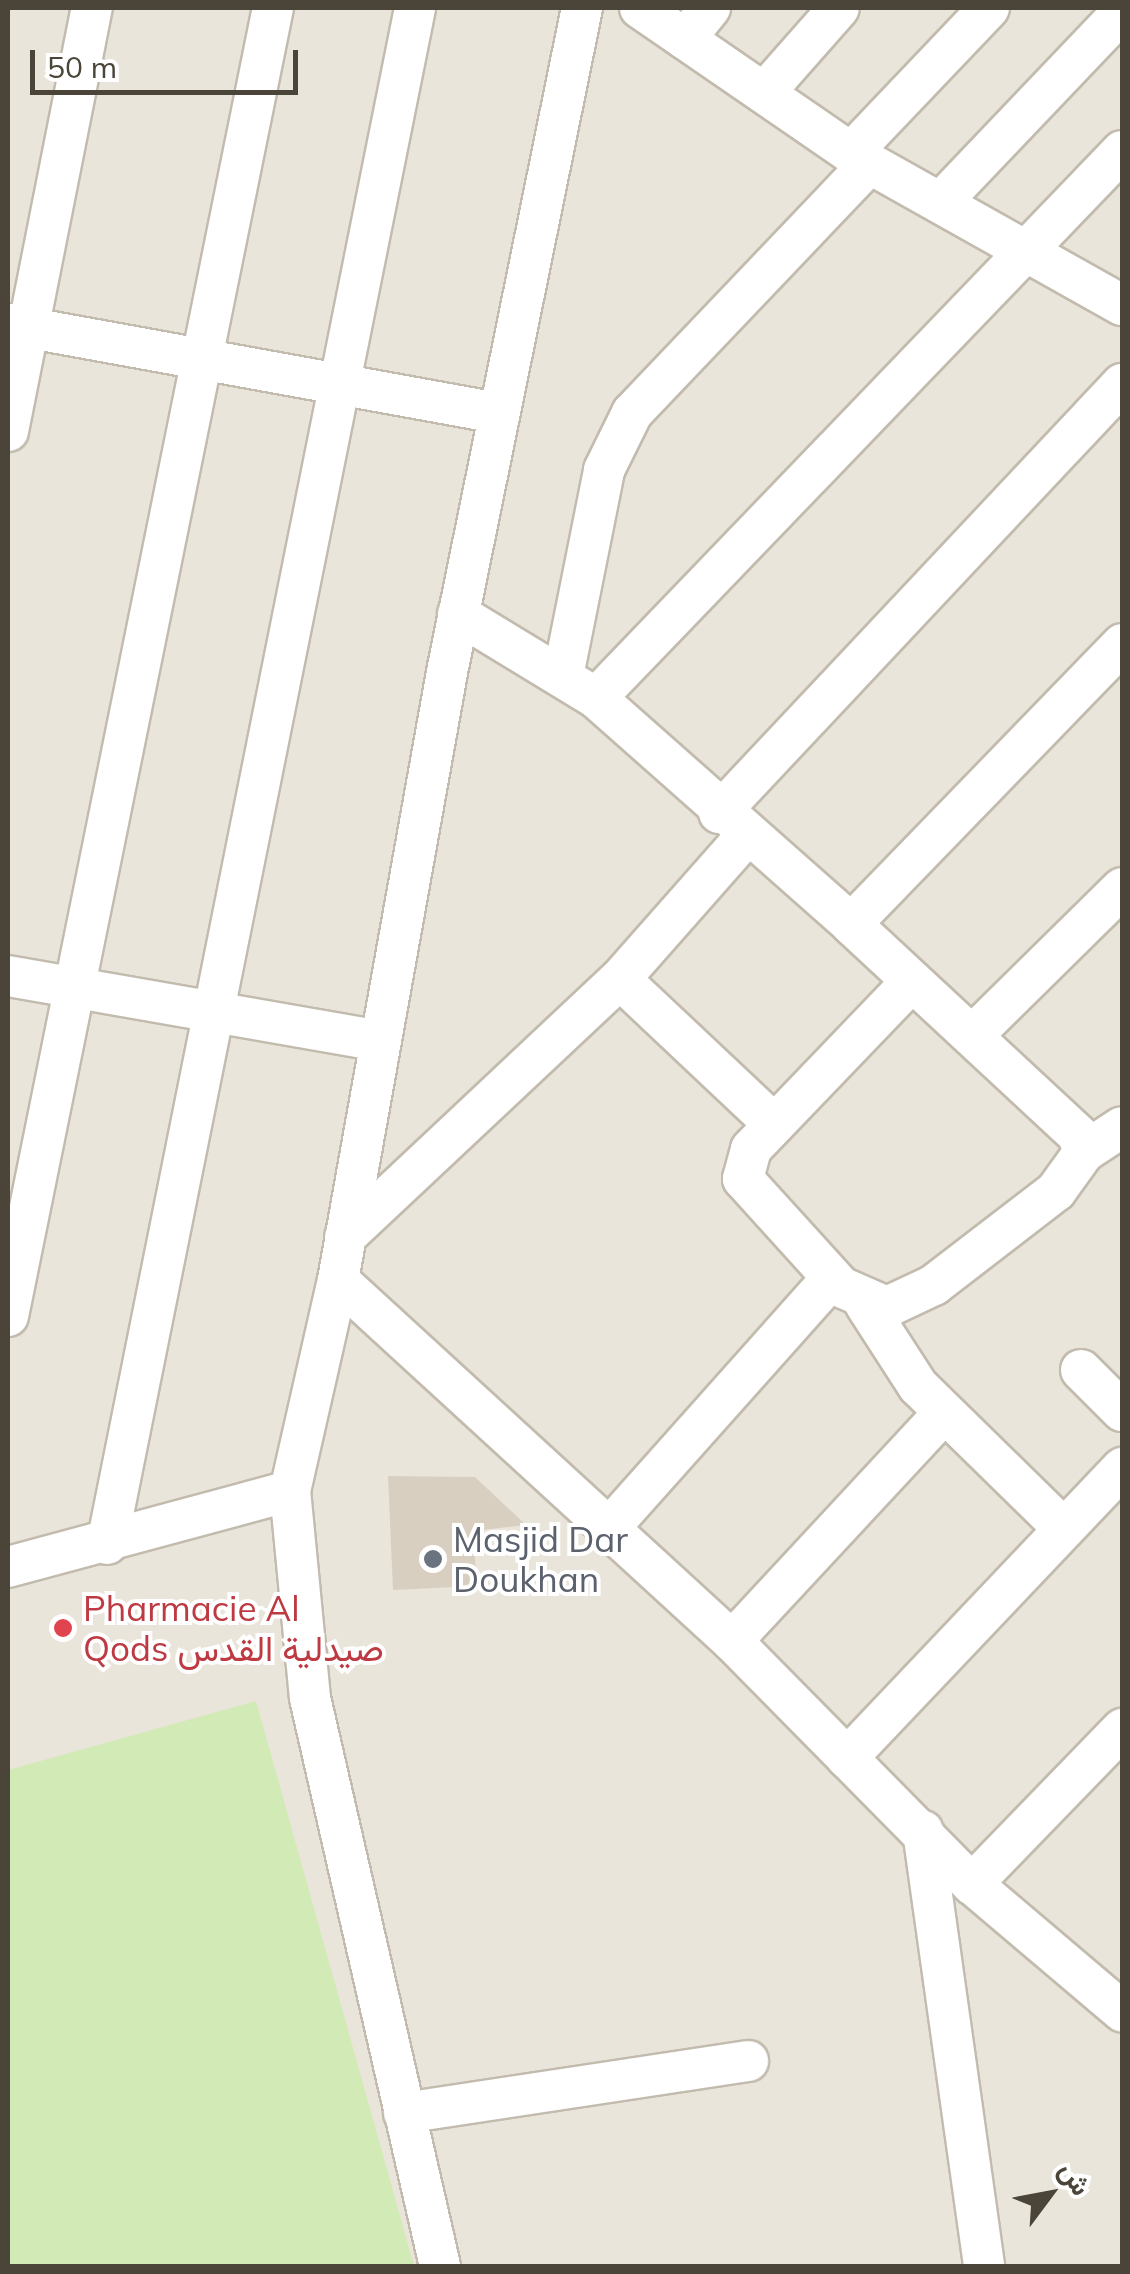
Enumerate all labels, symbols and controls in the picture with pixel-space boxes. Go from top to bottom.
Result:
scale bar [35,30,302,92]
text: 50 m [47,48,117,86]
place label: Masjid Dar Doukhan [453,1518,628,1600]
marker: Masjid Dar Doukhan [422,1548,444,1570]
place label: Pharmacie Al Qods صيدلية القدس [83,1587,384,1669]
marker: Pharmacie Al Qods صيدلية القدس [52,1617,74,1639]
north arrow [1000,2144,1100,2244]
text: ش [1052,2154,1100,2201]

